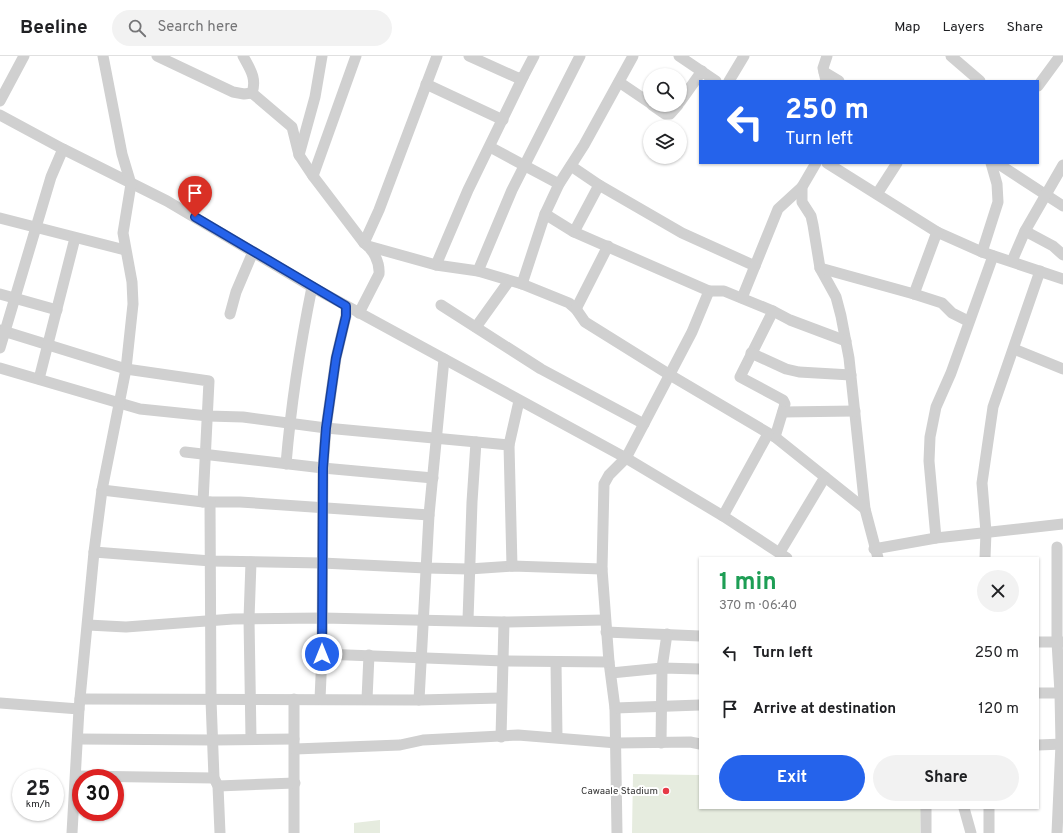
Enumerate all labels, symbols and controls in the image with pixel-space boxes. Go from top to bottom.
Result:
search box [112,10,392,46]
text: Beeline [20,16,88,40]
icon: search [126,17,148,39]
text: Search here [158,18,238,37]
text: Map [894,19,920,36]
text: Layers [942,19,984,36]
text: Share [1006,19,1043,36]
map controls [643,68,687,164]
button: search [643,68,687,112]
text: 250 m [785,93,869,129]
icon: left [719,96,771,148]
button: layers [643,120,687,164]
text: Turn left [785,128,853,151]
pin [178,176,212,217]
icon: arrive [184,182,206,204]
text: 1 min [719,568,777,598]
button: close [977,570,1019,612]
text: 370 m · 06:40 [719,598,797,614]
position arrow [301,633,343,675]
icon: left [719,642,741,664]
text: Turn left [753,644,813,663]
text: 250 m [975,644,1019,663]
icon: arrive [719,698,741,720]
text: Arrive at destination [753,700,896,719]
text: 120 m [978,700,1019,719]
button: Exit [719,755,865,801]
button: Share [873,755,1019,801]
speed limit sign: 30 [72,769,124,821]
text: 25 [26,777,50,803]
place label: Cawaale Stadium [581,785,658,798]
marker: Cawaale Stadium [661,786,671,796]
text: km/h [26,798,50,811]

